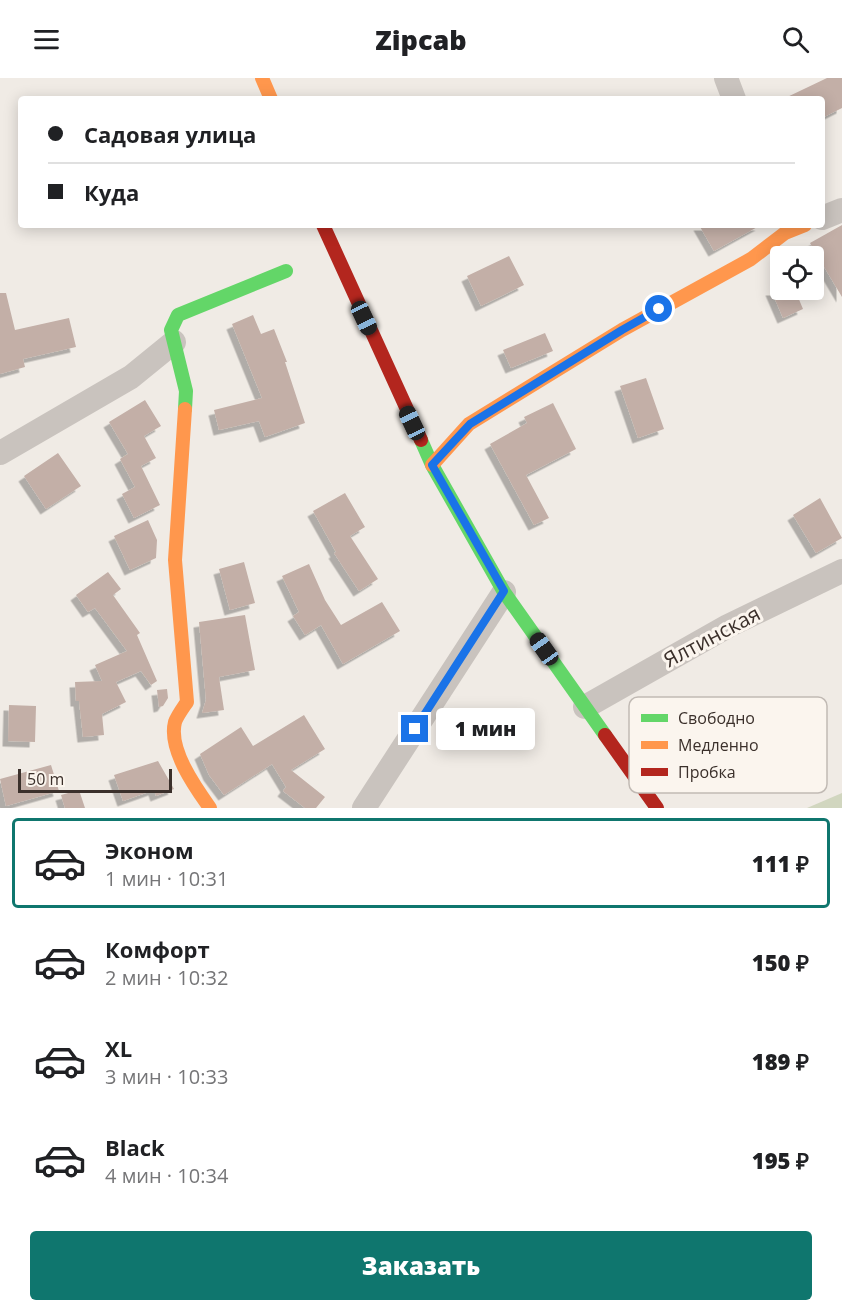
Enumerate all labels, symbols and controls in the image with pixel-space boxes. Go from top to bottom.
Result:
text: Zipcab [375,21,467,58]
icon: menu [30,23,63,56]
icon: search [779,23,812,56]
text: Садовая улица [84,119,256,149]
text: Куда [84,177,139,207]
map controls [770,246,824,300]
button: locate [770,246,824,300]
route start [645,295,672,322]
car [348,298,380,338]
car [396,403,428,443]
street label: Ялтинская [658,599,765,673]
car [526,629,562,669]
legend [629,697,827,793]
text: Свободно [678,707,755,729]
callout: 1 мин [436,708,535,750]
route end [401,715,428,742]
text: 1 мин [455,715,516,742]
text: Медленно [678,734,759,756]
text: Пробка [678,761,736,783]
scale bar [18,766,172,794]
text: 50 m [27,768,64,790]
text: Эконом [105,835,194,865]
icon: car [33,836,87,890]
text: 111 ₽ [752,848,809,878]
text: 1 мин · 10:31 [105,865,228,892]
text: Комфорт [105,934,210,964]
icon: car [33,935,87,989]
text: 150 ₽ [752,947,809,977]
text: 2 мин · 10:32 [105,964,228,991]
text: XL [105,1033,132,1063]
icon: car [33,1034,87,1088]
text: 189 ₽ [752,1046,809,1076]
text: 3 мин · 10:33 [105,1063,228,1090]
text: Black [105,1132,165,1162]
icon: car [33,1133,87,1187]
text: 195 ₽ [752,1145,809,1175]
text: 4 мин · 10:34 [105,1162,228,1189]
button: Заказать [30,1231,812,1300]

